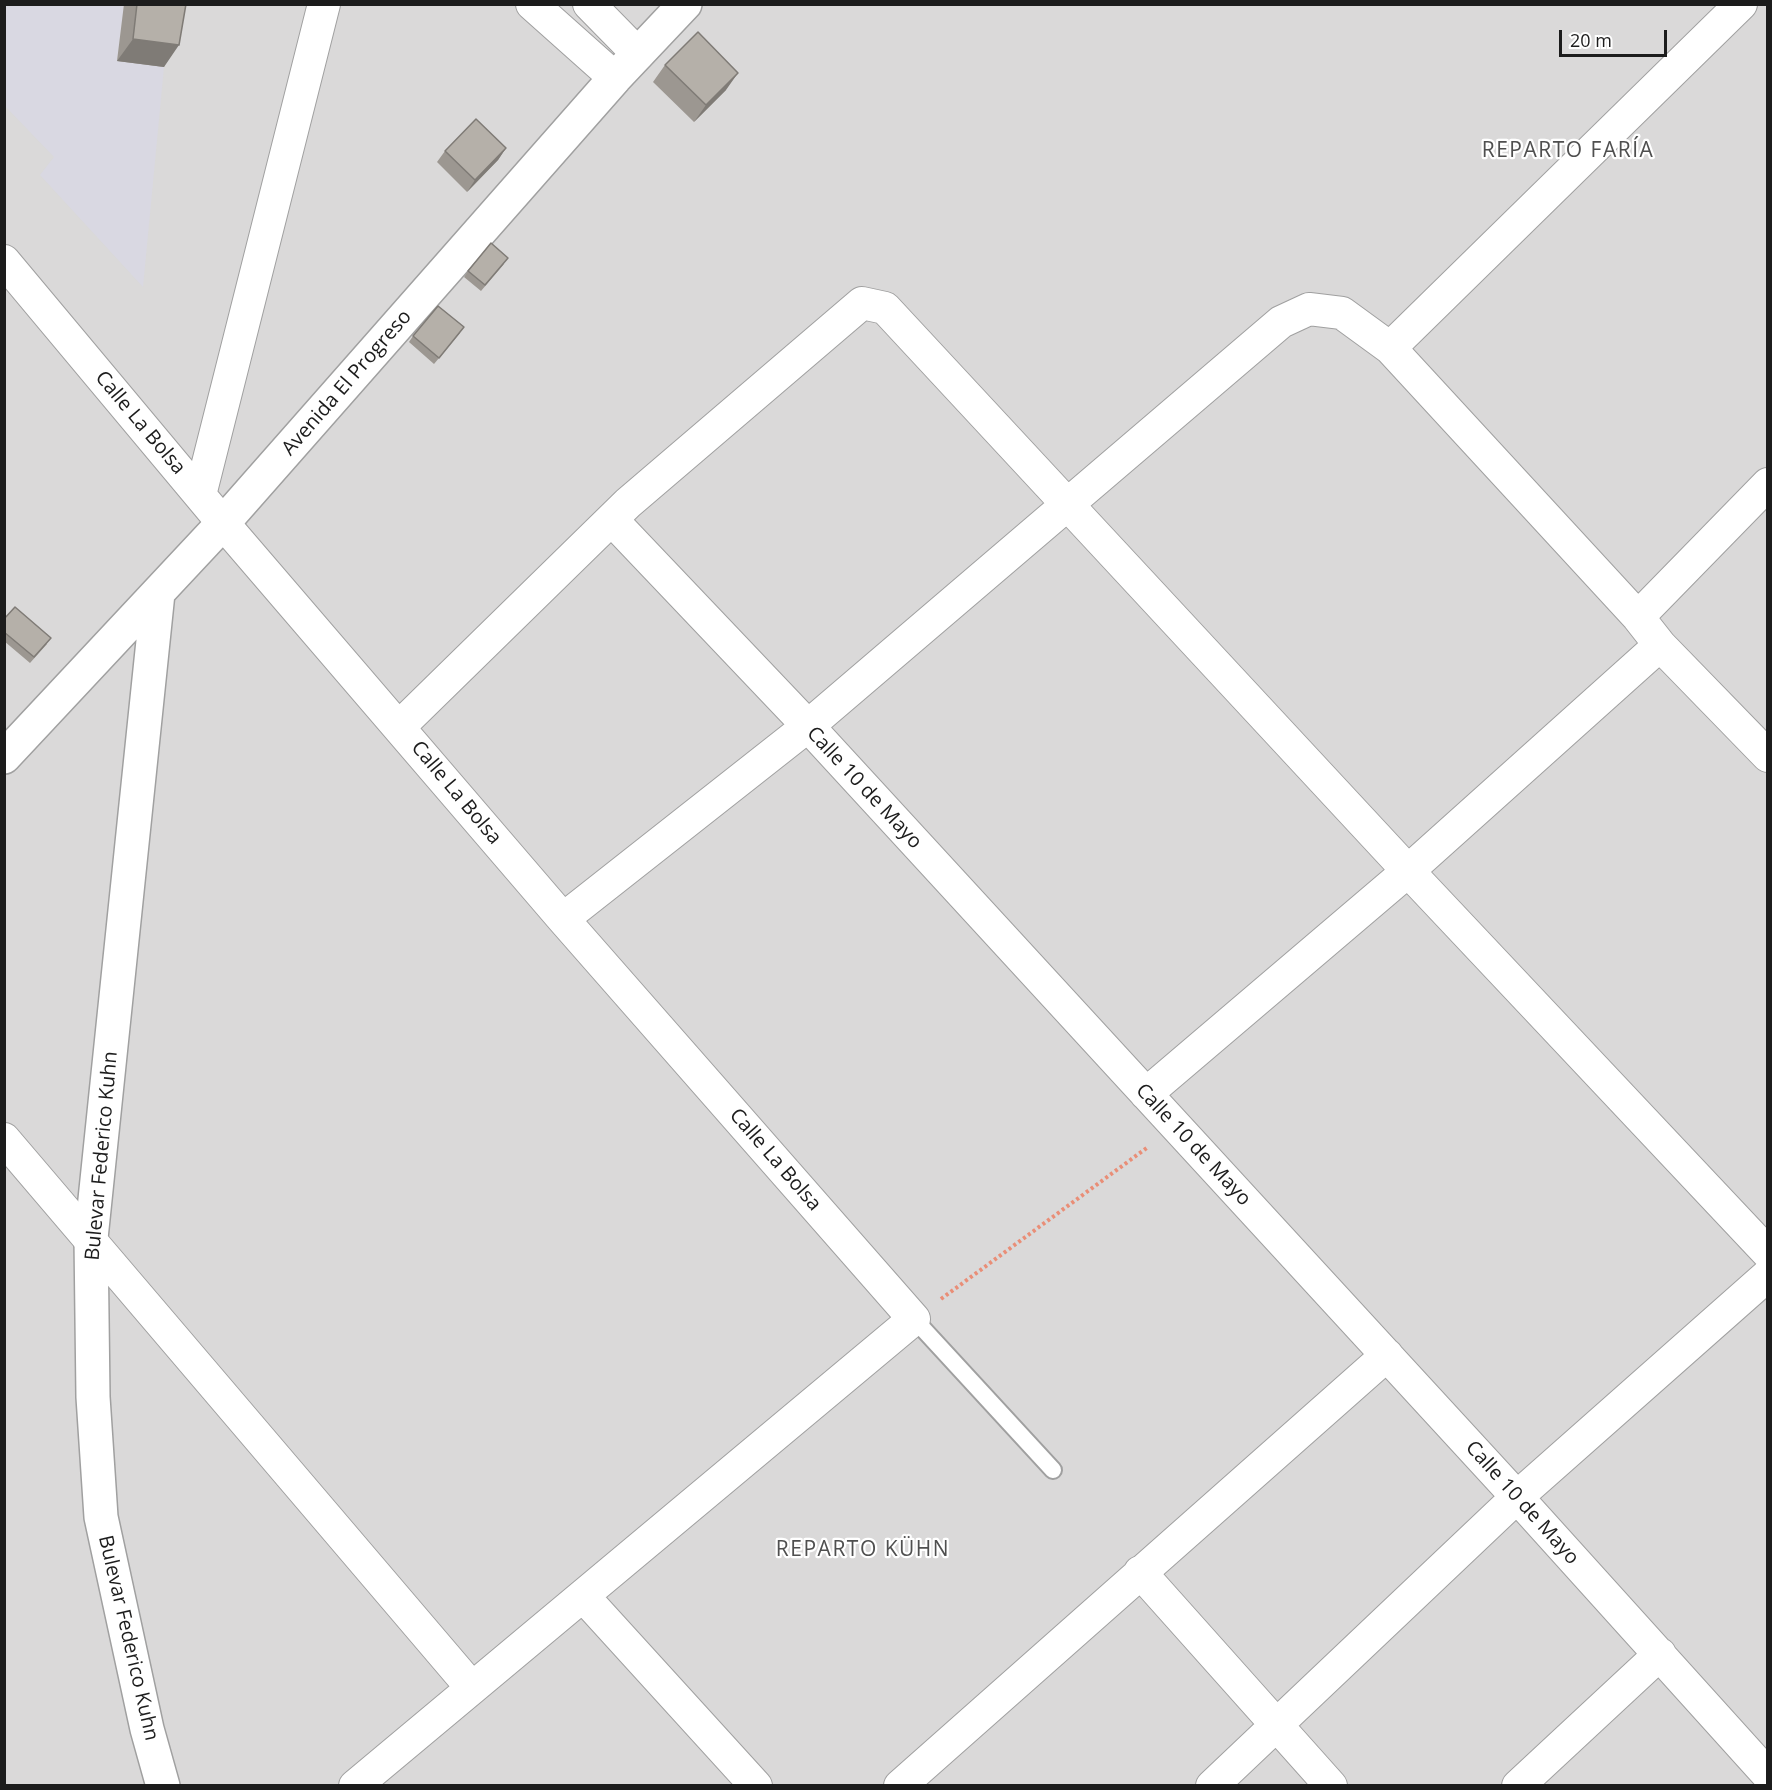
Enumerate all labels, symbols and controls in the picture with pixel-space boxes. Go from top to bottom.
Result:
scale bar [1562,18,1670,56]
text: 20 m [1570,28,1612,52]
district label: REPARTO FARÍA [1482,138,1654,164]
street label: Avenida El Progreso [277,305,417,461]
street label: Calle La Bolsa [90,366,190,480]
street label: Calle 10 de Mayo [801,722,927,854]
street label: Calle La Bolsa [406,736,506,850]
street label: Bulevar Federico Kuhn [81,1050,123,1262]
street label: Calle 10 de Mayo [1130,1079,1256,1211]
street label: Calle La Bolsa [724,1104,826,1216]
street label: Calle 10 de Mayo [1460,1436,1584,1570]
street label: Bulevar Federico Kuhn [93,1533,163,1743]
district label: REPARTO KÜHN [776,1537,950,1563]

